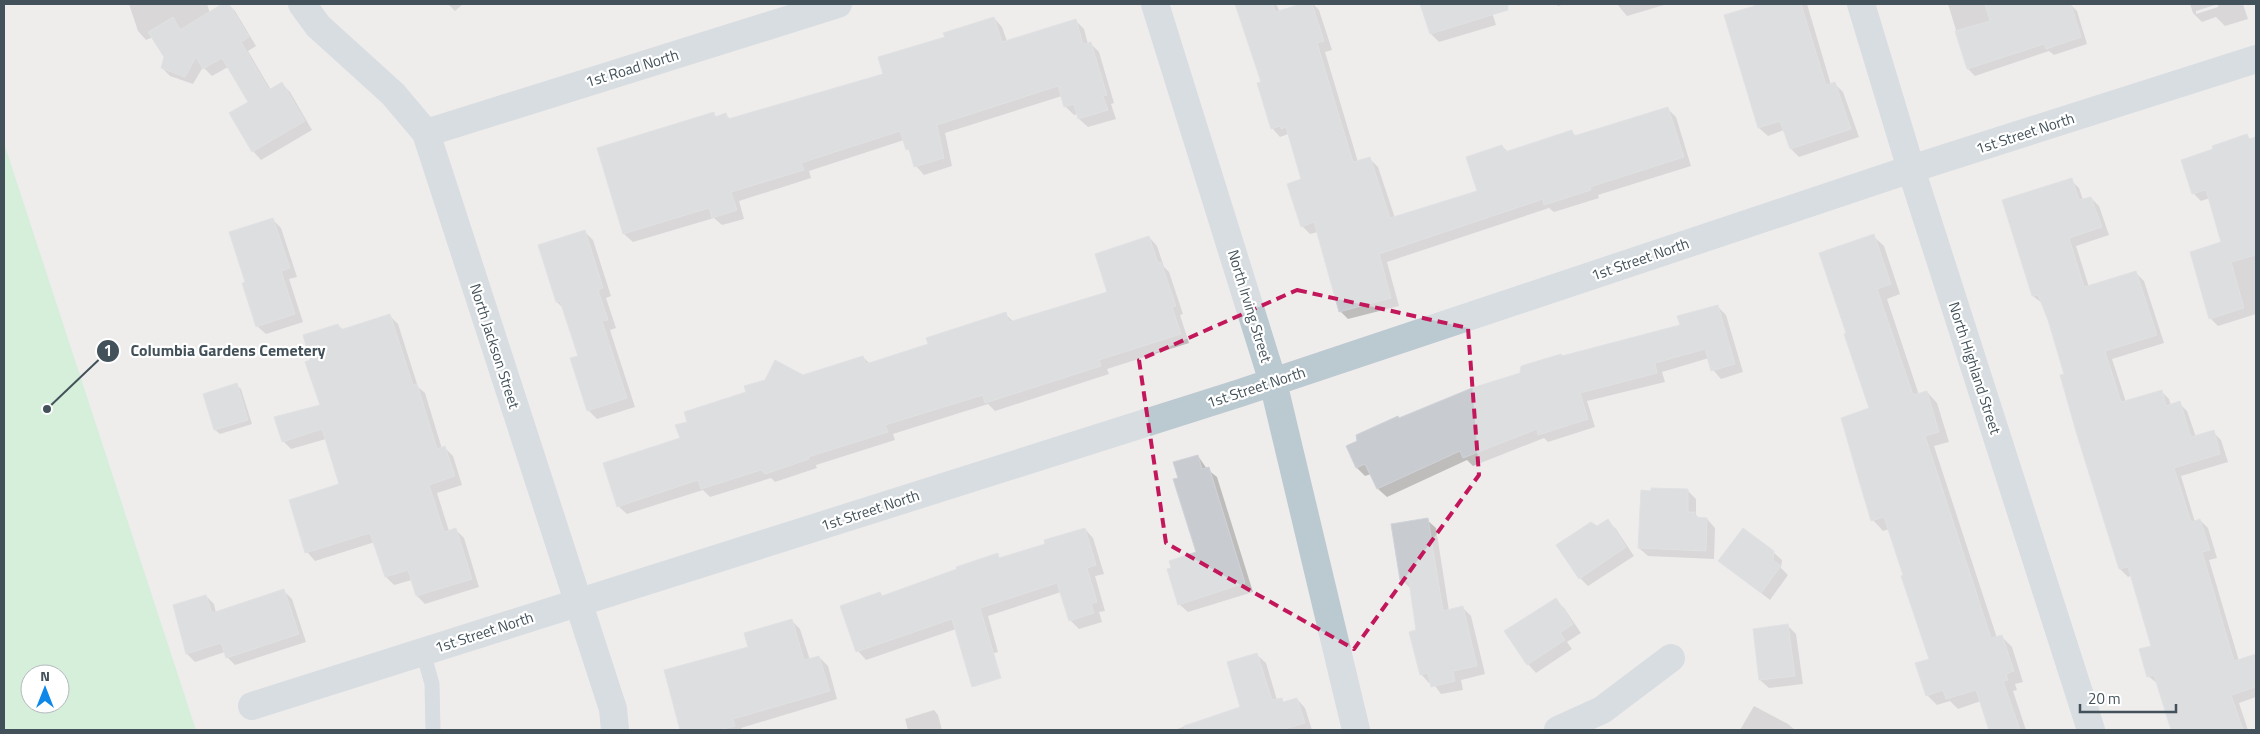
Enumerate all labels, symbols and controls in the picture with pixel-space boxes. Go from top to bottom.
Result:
street label: 1st Road North [583,43,681,93]
street label: 1st Street North [1973,106,2077,160]
street label: 1st Street North [1588,231,1692,287]
street label: North Irving Street [1222,247,1278,366]
street label: North Jackson Street [464,280,526,412]
street label: North Highland Street [1943,299,2007,438]
callout: Columbia Gardens Cemetery [95,335,335,366]
text: Columbia Gardens Cemetery [130,338,326,362]
text: 1 [104,339,112,362]
street label: 1st Street North [1204,360,1308,414]
street label: 1st Street North [818,483,922,537]
street label: 1st Street North [432,605,536,659]
north arrow [20,664,70,714]
text: N [40,665,50,686]
scale bar [2080,682,2176,714]
text: 20 m [2088,687,2121,710]

